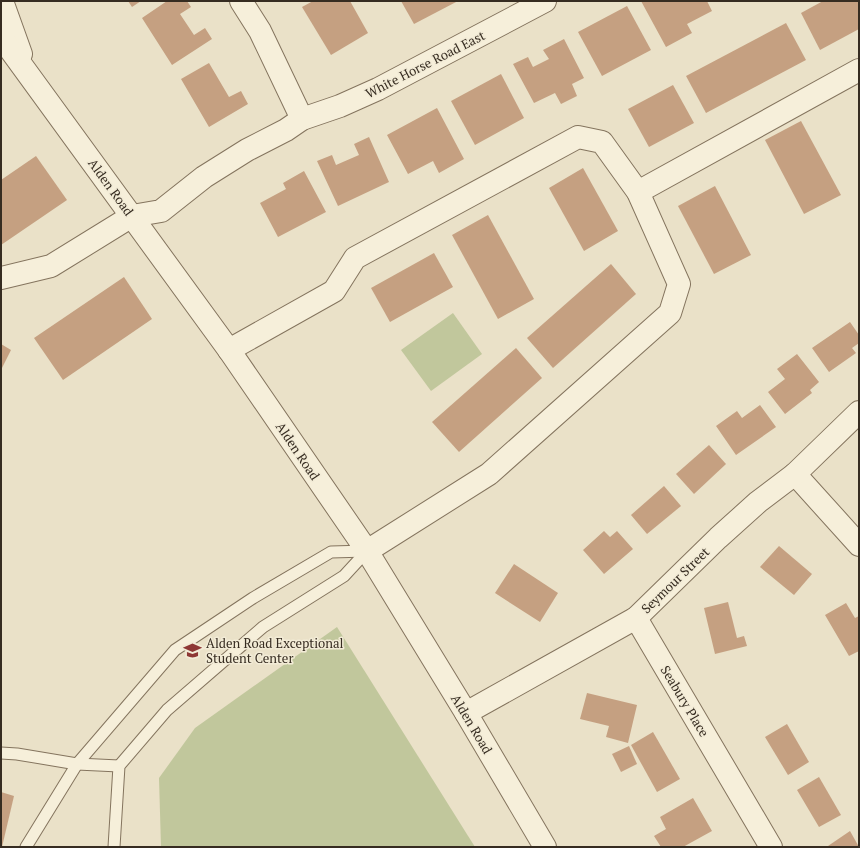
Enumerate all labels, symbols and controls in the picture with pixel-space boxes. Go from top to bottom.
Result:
street label: White Horse Road East [362,26,488,102]
street label: Alden Road [84,155,138,219]
street label: Alden Road [272,418,324,484]
street label: Seymour Street [637,543,713,617]
place label: Alden Road Exceptional Student Center [206,634,344,667]
school or university icon: Alden Road Exceptional Student Center [183,640,203,660]
street label: Seabury Place [657,662,713,740]
street label: Alden Road [447,691,497,757]

